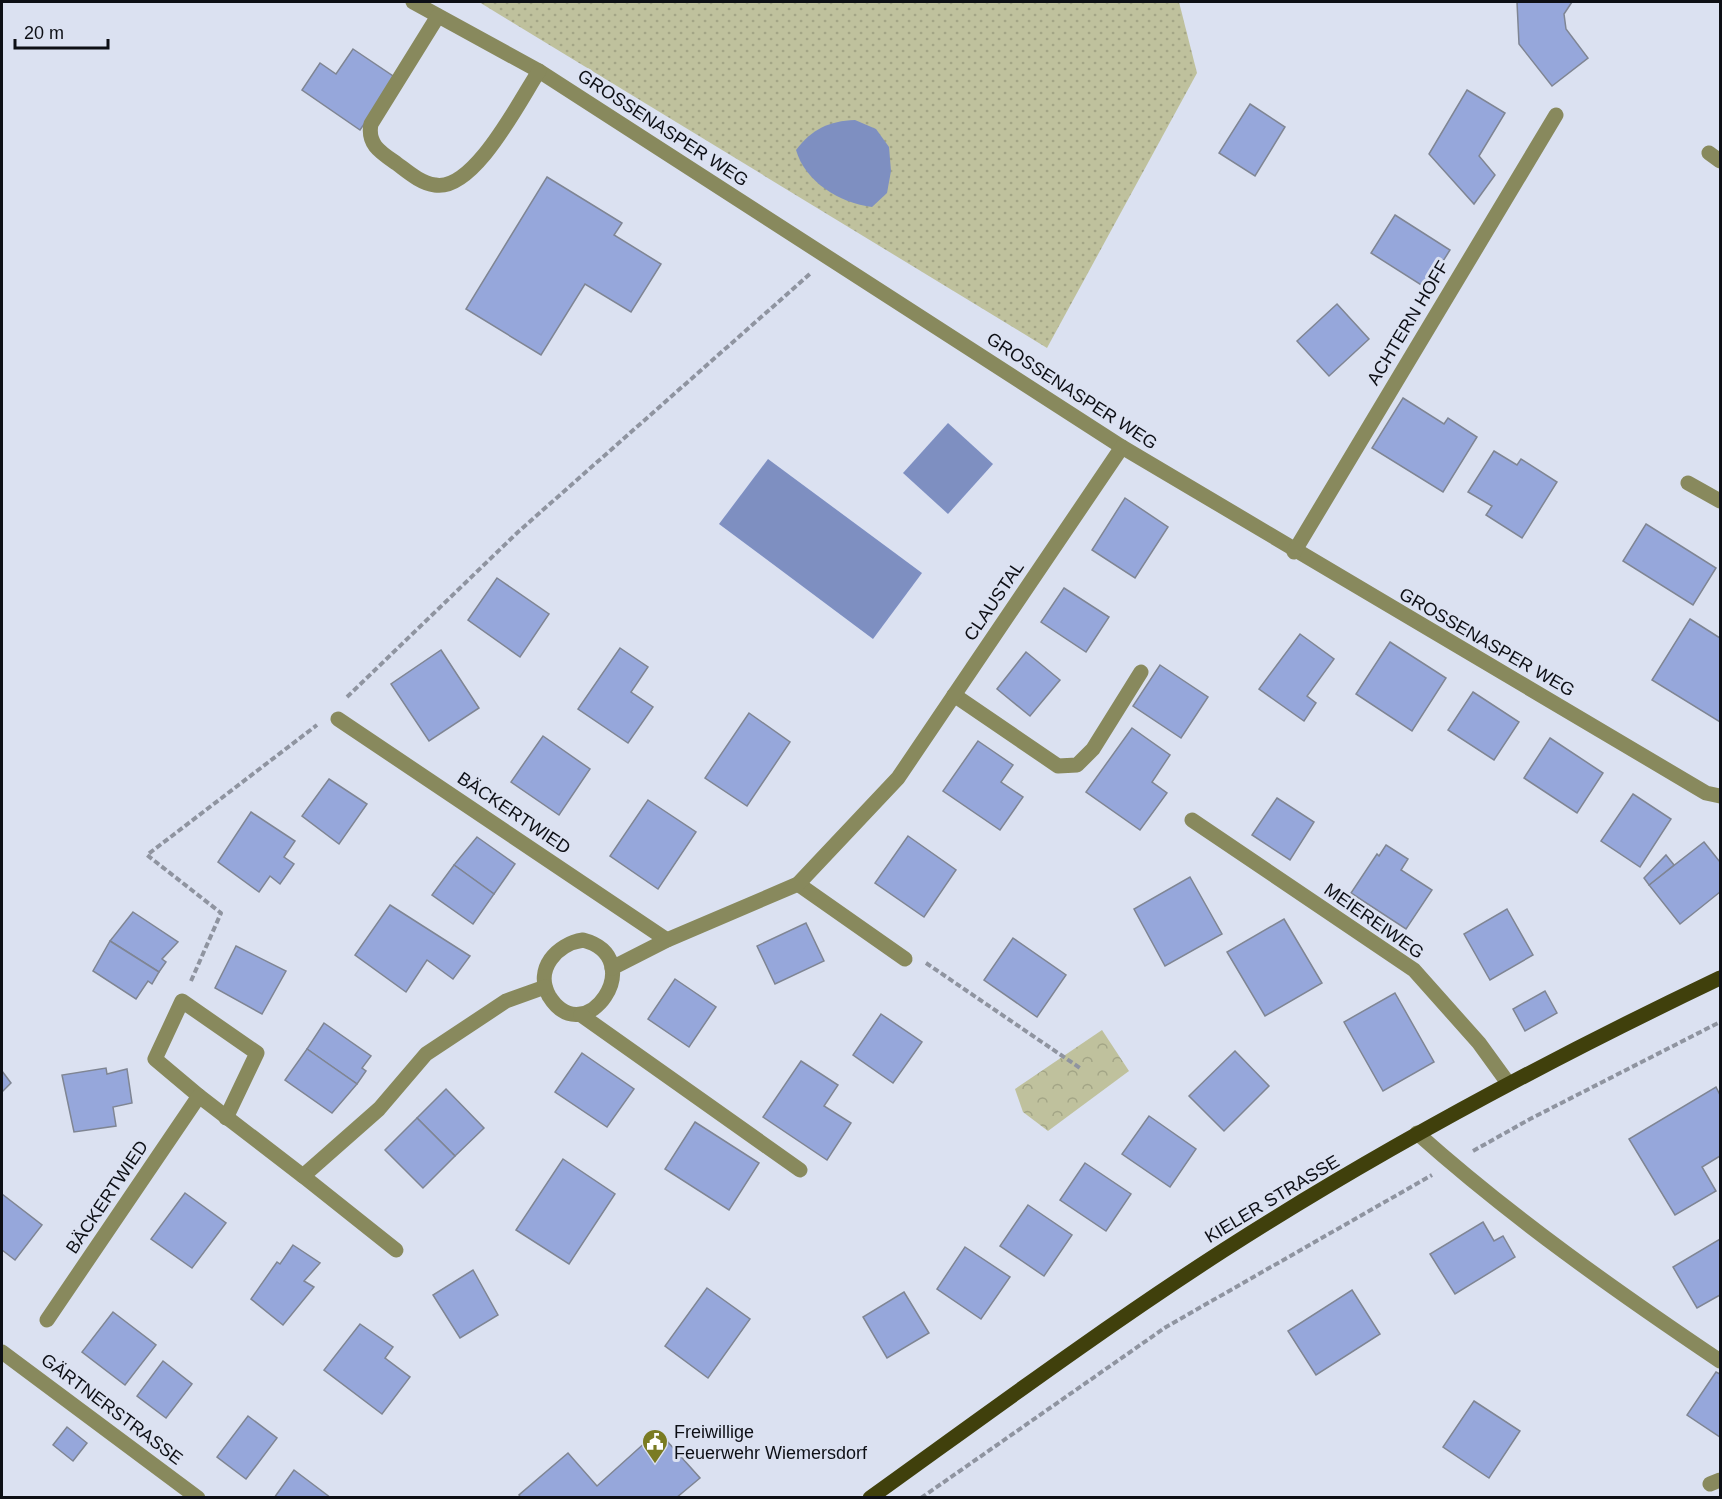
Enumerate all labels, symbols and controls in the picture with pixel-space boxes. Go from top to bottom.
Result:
scale bar [15,12,108,50]
text: 20 m [24,23,64,43]
street label: GROSSENASPER WEG [574,65,752,191]
street label: ACHTERN HOFF [1363,257,1453,389]
street label: GROSSENASPER WEG [983,328,1161,454]
street label: CLAUSTAL [960,557,1028,645]
street label: GROSSENASPER WEG [1396,584,1578,700]
street label: BÄCKERTWIED [454,768,574,858]
street label: MEIEREIWEG [1320,879,1428,963]
street label: BÄCKERTWIED [62,1137,152,1257]
street label: KIELER STRASSE [1201,1151,1343,1247]
street label: GÄRTNERSTRASSE [37,1349,187,1469]
place label: Freiwillige Feuerwehr Wiemersdorf [674,1422,868,1463]
public building icon: Freiwillige Feuerwehr Wiemersdorf [640,1427,670,1465]

